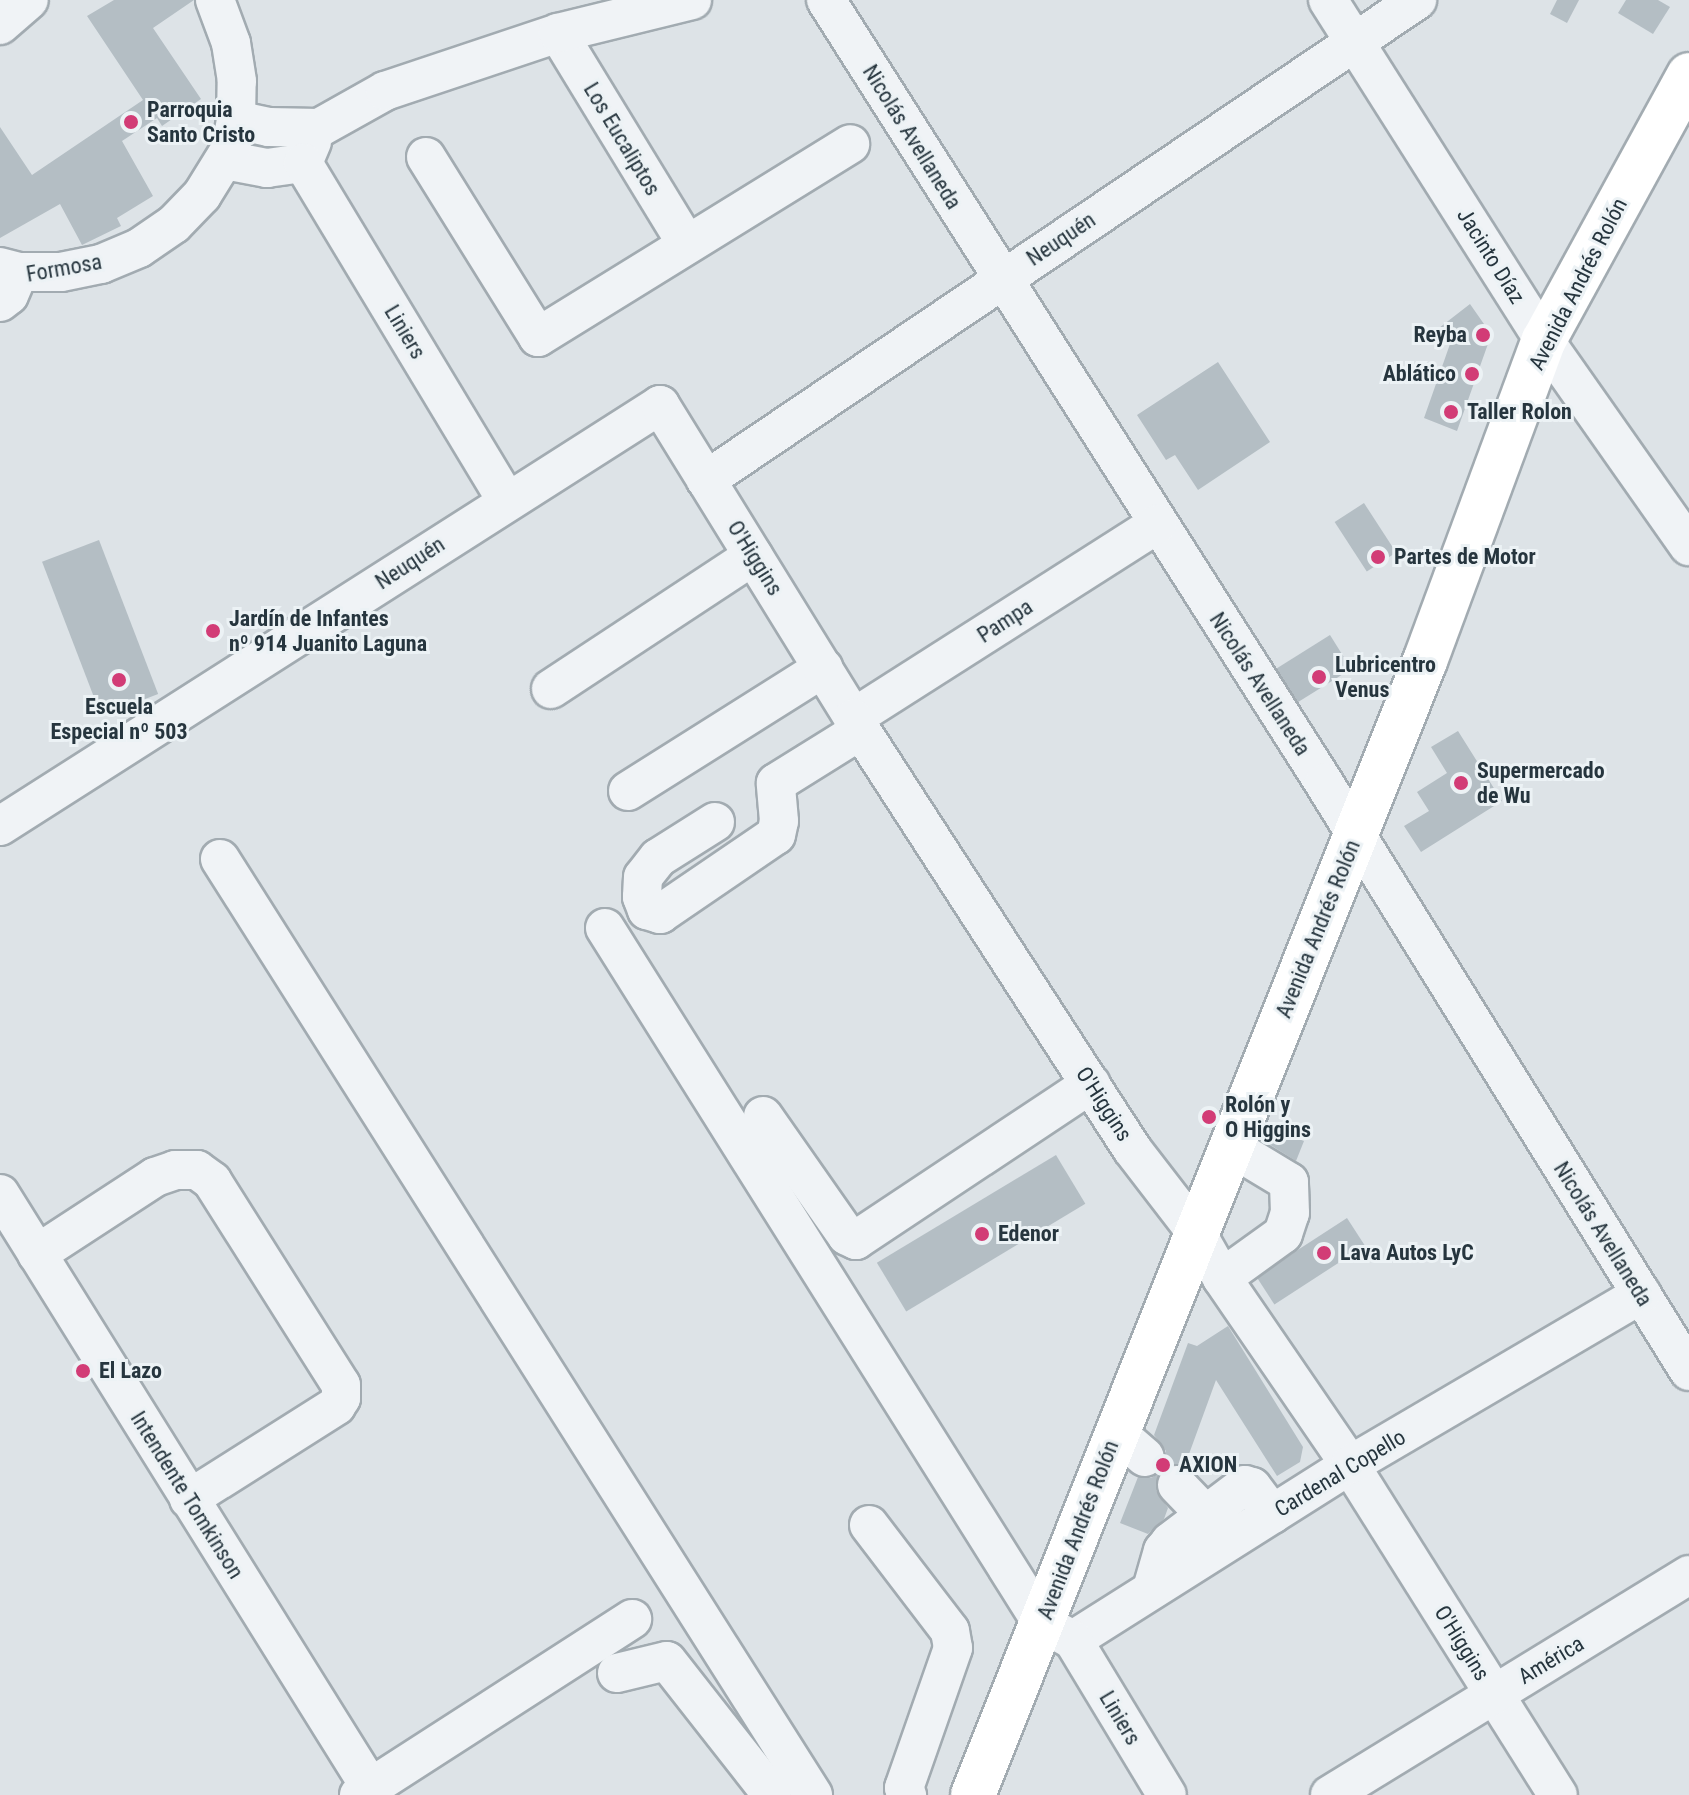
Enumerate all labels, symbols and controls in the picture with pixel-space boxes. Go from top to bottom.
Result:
street label: Nicolás Avellaneda [857,60,967,214]
street label: Los Eucaliptos [578,78,666,200]
place label: Parroquia Santo Cristo [147,96,255,148]
marker: Parroquia Santo Cristo [122,113,140,131]
street label: Avenida Andrés Rolón [1523,194,1633,374]
street label: Jacinto Díaz [1451,203,1531,309]
street label: Neuquén [1022,206,1100,272]
street label: Formosa [24,248,104,288]
street label: Liniers [379,300,431,364]
place label: Reyba [1413,322,1467,348]
marker: Reyba [1474,326,1492,344]
place label: Ablático [1383,361,1456,387]
marker: Ablático [1463,365,1481,383]
place label: Taller Rolon [1467,399,1572,425]
marker: Taller Rolon [1442,403,1460,421]
street label: O'Higgins [722,516,788,600]
street label: Neuquén [370,531,450,595]
place label: Partes de Motor [1394,544,1536,570]
marker: Partes de Motor [1369,548,1387,566]
street label: Pampa [972,593,1038,649]
place label: Jardín de Infantes nº 914 Juanito Laguna [229,605,427,656]
street label: Nicolás Avellaneda [1204,607,1316,761]
marker: Jardín de Infantes nº 914 Juanito Laguna [204,622,222,640]
place label: Lubricentro Venus [1335,651,1436,702]
marker: Lubricentro Venus [1310,668,1328,686]
marker: Escuela Especial nº 503 [110,671,128,689]
place label: Escuela Especial nº 503 [50,693,188,744]
place label: Supermercado de Wu [1477,757,1605,808]
marker: Supermercado de Wu [1452,774,1470,792]
street label: Avenida Andrés Rolón [1270,836,1366,1022]
street label: O'Higgins [1070,1062,1138,1146]
place label: Rolón y O Higgins [1225,1091,1311,1142]
marker: Rolón y O Higgins [1200,1108,1218,1126]
street label: Nicolás Avellaneda [1548,1157,1658,1311]
place label: Edenor [998,1221,1059,1247]
marker: Edenor [973,1225,991,1243]
place label: Lava Autos LyC [1340,1240,1474,1266]
marker: Lava Autos LyC [1315,1244,1333,1262]
place label: El Lazo [99,1358,162,1384]
marker: El Lazo [74,1362,92,1380]
street label: Intendente Tomkinson [125,1406,249,1584]
street label: Cardenal Copello [1270,1424,1410,1522]
street label: Avenida Andrés Rolón [1032,1437,1124,1623]
place label: AXION [1179,1452,1237,1478]
marker: AXION [1154,1456,1172,1474]
street label: O'Higgins [1429,1601,1495,1685]
street label: América [1513,1630,1589,1690]
street label: Liniers [1094,1686,1146,1750]

